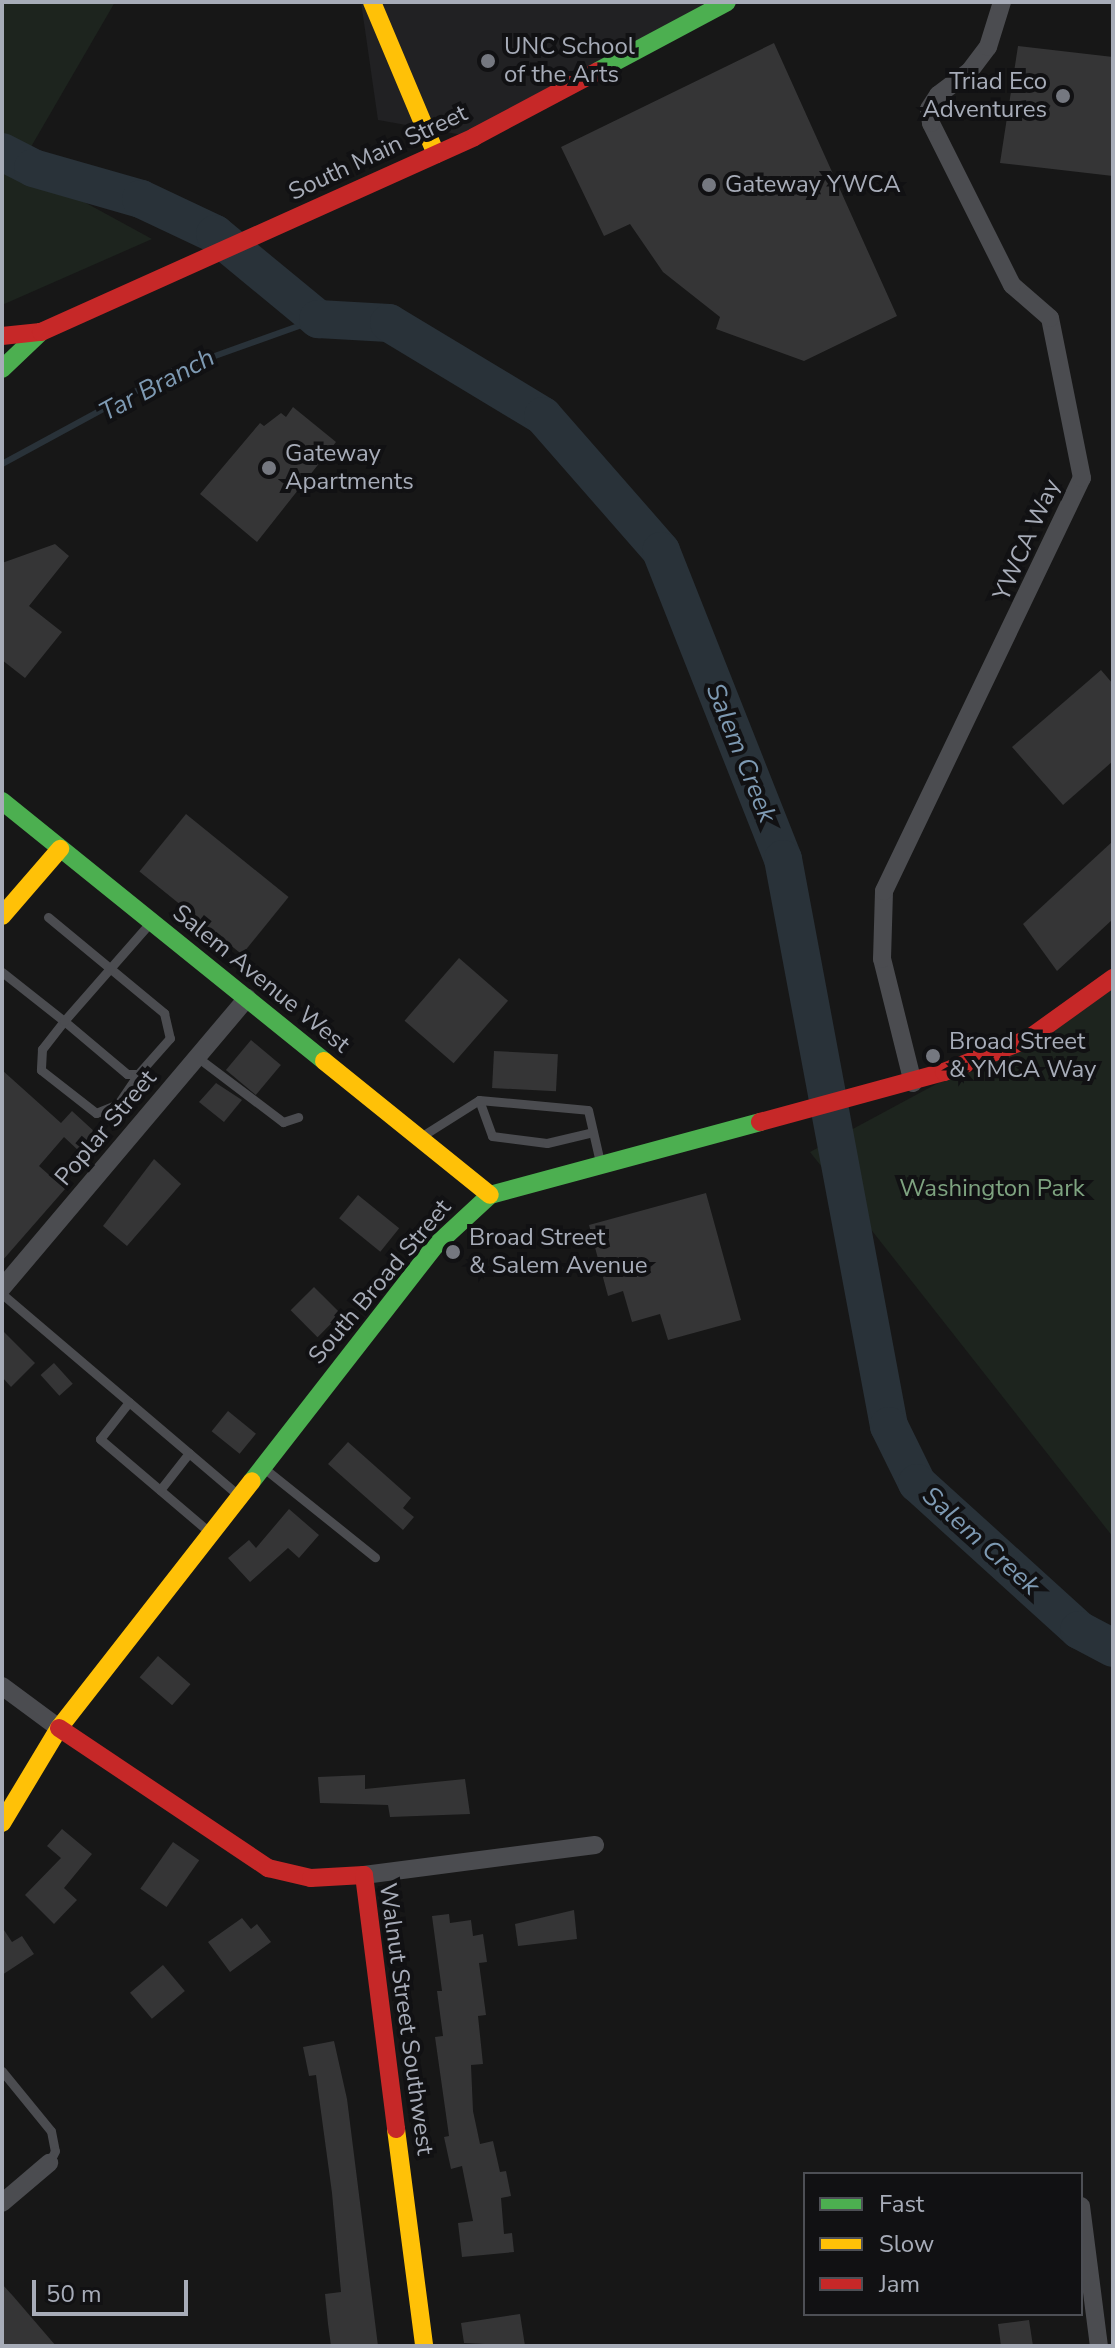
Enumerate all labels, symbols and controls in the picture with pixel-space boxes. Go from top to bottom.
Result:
place label: UNC School of the Arts [504,33,635,89]
marker: UNC School of the Arts [479,52,497,70]
place label: Triad Eco Adventures [922,68,1047,124]
marker: Triad Eco Adventures [1054,87,1072,105]
street label: South Main Street [284,99,472,207]
place label: Gateway YWCA [725,171,901,199]
marker: Gateway YWCA [700,176,718,194]
water label: Tar Branch [94,342,220,428]
place label: Gateway Apartments [285,440,414,496]
marker: Gateway Apartments [260,459,278,477]
street label: YWCA Way [987,475,1067,605]
water label: Salem Creek [699,679,783,827]
street label: Salem Avenue West [167,899,355,1059]
place label: Broad Street & YMCA Way [949,1028,1096,1084]
marker: Broad Street & YMCA Way [924,1047,942,1065]
street label: Poplar Street [49,1064,163,1192]
park label: Washington Park [899,1175,1085,1203]
street label: South Broad Street [303,1194,457,1370]
place label: Broad Street & Salem Avenue [469,1224,647,1280]
marker: Broad Street & Salem Avenue [444,1243,462,1261]
water label: Salem Creek [916,1480,1046,1602]
street label: Walnut Street Southwest [373,1881,439,2157]
legend [803,2172,1083,2316]
text: Fast [879,2188,924,2220]
text: Slow [879,2228,934,2260]
scale bar [36,2264,192,2314]
text: Jam [879,2268,920,2300]
text: 50 m [46,2278,102,2310]

